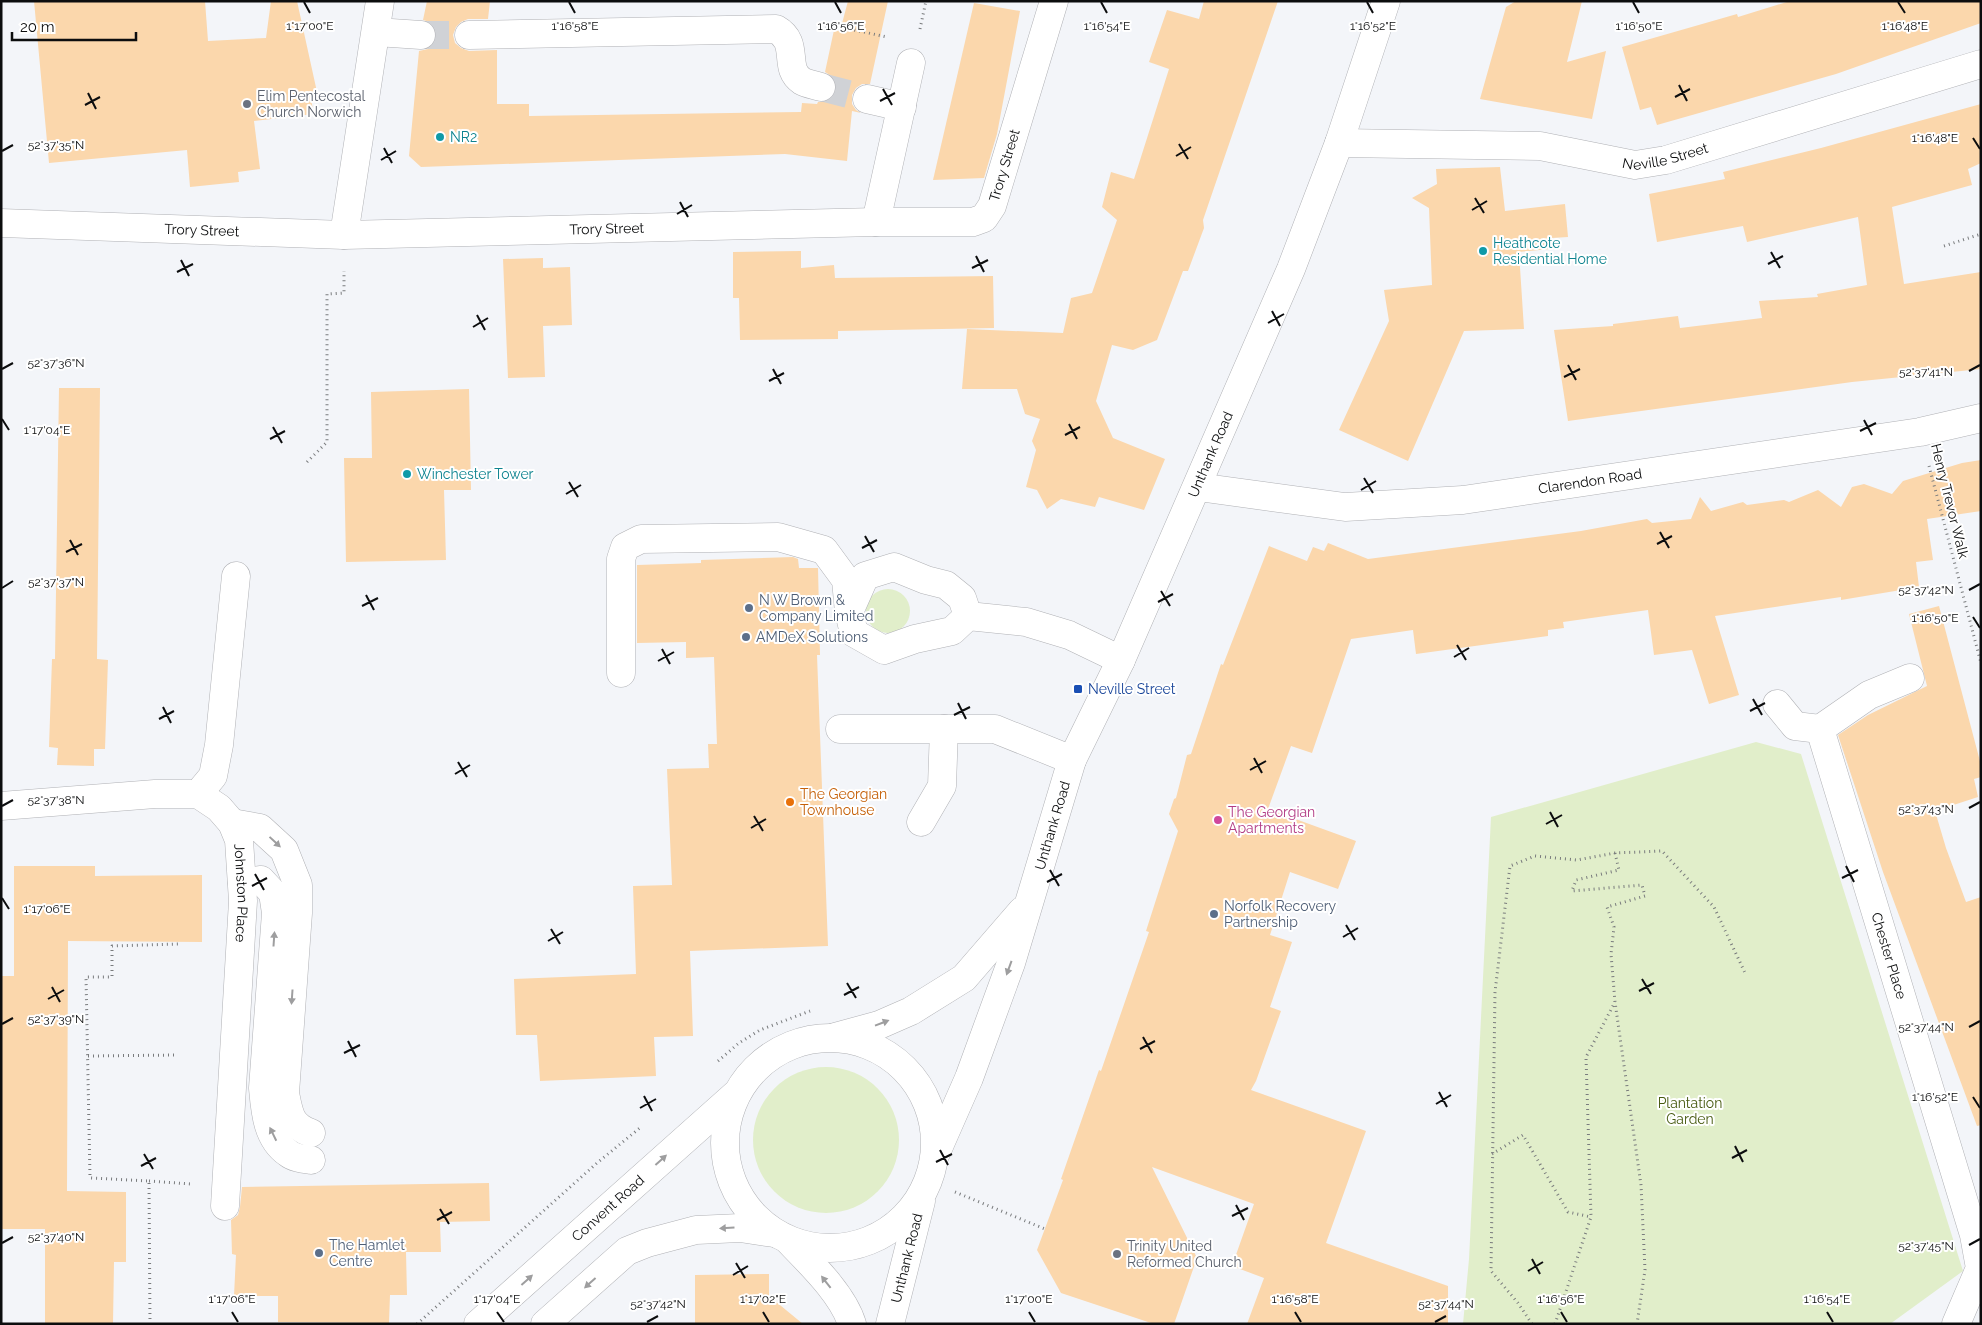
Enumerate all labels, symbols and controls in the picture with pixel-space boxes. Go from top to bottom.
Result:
scale bar [12,10,136,42]
text: 20 m [20,18,55,36]
text: 1°17'00"E [286,19,334,33]
text: 1°16'58"E [551,19,599,33]
text: 1°16'56"E [817,19,865,33]
text: 1°16'54"E [1084,19,1130,33]
text: 1°16'52"E [1350,19,1396,33]
text: 1°16'50"E [1615,19,1663,33]
text: 1°16'48"E [1882,19,1928,33]
place label: Elim Pentecostal Church Norwich [257,88,366,120]
marker: Elim Pentecostal Church Norwich [241,98,253,110]
street label: Trory Street [986,127,1023,203]
place label: NR2 [450,129,477,145]
marker: NR2 [434,131,446,143]
text: 1°16'48"E [1912,131,1958,145]
text: 52°37'35"N [28,138,84,152]
street label: Neville Street [1621,140,1710,173]
street label: Trory Street [569,220,645,237]
street label: Trory Street [164,221,240,239]
place label: Heathcote Residential Home [1493,235,1607,267]
marker: Heathcote Residential Home [1477,245,1489,257]
text: 52°37'36"N [27,356,85,370]
text: 52°37'41"N [1899,365,1953,379]
street label: Unthank Road [1185,409,1236,500]
text: 1°17'04"E [24,423,70,437]
street label: Henry Trevor Walk [1928,442,1972,561]
street label: Clarendon Road [1537,465,1643,497]
place label: Winchester Tower [417,466,534,482]
marker: Winchester Tower [401,468,413,480]
text: 52°37'37"N [28,575,84,589]
text: 52°37'42"N [1898,583,1954,597]
place label: N W Brown & Company Limited [759,592,874,624]
marker: N W Brown & Company Limited [743,602,755,614]
text: 1°16'50"E [1911,611,1959,625]
place label: AMDeX Solutions [756,629,868,645]
marker: AMDeX Solutions [740,631,752,643]
place label: Neville Street [1088,681,1176,697]
marker: Neville Street [1072,683,1084,695]
street label: Unthank Road [1031,779,1073,872]
place label: The Georgian Townhouse [800,786,887,818]
text: 52°37'38"N [28,793,84,807]
marker: The Georgian Townhouse [784,796,796,808]
text: 52°37'43"N [1898,802,1954,816]
place label: The Georgian Apartments [1228,804,1315,836]
marker: The Georgian Apartments [1212,814,1224,826]
one-way arrow [268,836,280,848]
street label: Johnston Place [231,843,251,943]
place label: Norfolk Recovery Partnership [1224,898,1337,930]
text: 1°17'06"E [23,902,71,916]
marker: Norfolk Recovery Partnership [1208,908,1220,920]
street label: Chester Place [1868,910,1910,1001]
one-way arrow [270,931,278,947]
one-way arrow [1005,960,1012,975]
one-way arrow [288,990,296,1006]
text: 52°37'39"N [28,1012,84,1026]
one-way arrow [875,1019,890,1027]
text: 52°37'44"N [1898,1020,1954,1034]
text: 1°16'52"E [1912,1090,1958,1104]
park label: Plantation Garden [1658,1095,1722,1127]
one-way arrow [269,1127,277,1141]
one-way arrow [655,1154,668,1165]
street label: Convent Road [568,1172,647,1245]
street label: Unthank Road [888,1212,926,1305]
one-way arrow [718,1225,734,1233]
text: 52°37'40"N [28,1230,84,1244]
place label: The Hamlet Centre [329,1237,405,1269]
place label: Trinity United Reformed Church [1127,1238,1242,1270]
text: 52°37'45"N [1898,1239,1954,1253]
marker: The Hamlet Centre [313,1247,325,1259]
marker: Trinity United Reformed Church [1111,1248,1123,1260]
one-way arrow [521,1274,534,1285]
one-way arrow [821,1276,832,1289]
one-way arrow [585,1277,597,1289]
text: 1°17'06"E [208,1292,256,1306]
text: 1°17'04"E [474,1292,520,1306]
text: 1°17'02"E [740,1292,786,1306]
text: 1°17'00"E [1005,1292,1053,1306]
text: 1°16'58"E [1271,1292,1319,1306]
text: 1°16'56"E [1537,1292,1585,1306]
text: 1°16'54"E [1804,1292,1850,1306]
text: 52°37'42"N [630,1297,686,1311]
text: 52°37'44"N [1418,1297,1474,1311]

